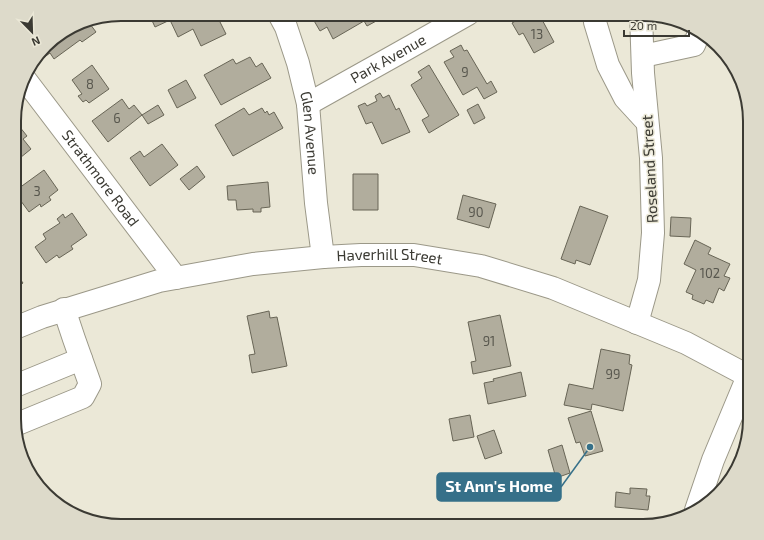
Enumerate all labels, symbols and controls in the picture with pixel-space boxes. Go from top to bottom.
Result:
north arrow [12,12,52,52]
scale bar [624,12,689,38]
text: 20 m [630,18,657,32]
house number: 13 [531,26,543,42]
street label: Park Avenue [347,30,429,87]
text: N [30,34,42,49]
house number: 9 [461,64,469,80]
house number: 8 [86,76,94,92]
street label: Glen Avenue [297,89,324,175]
house number: 6 [113,110,121,126]
street label: Roseland Street [637,114,661,224]
street label: Strathmore Road [59,126,143,229]
house number: 3 [33,183,41,199]
house number: 90 [468,204,484,220]
street label: Haverhill Street [336,245,444,268]
house number: 102 [700,265,720,281]
house number: 91 [483,333,495,349]
house number: 99 [606,366,620,382]
callout: St Ann's Home [437,473,561,501]
text: St Ann's Home [445,476,553,495]

